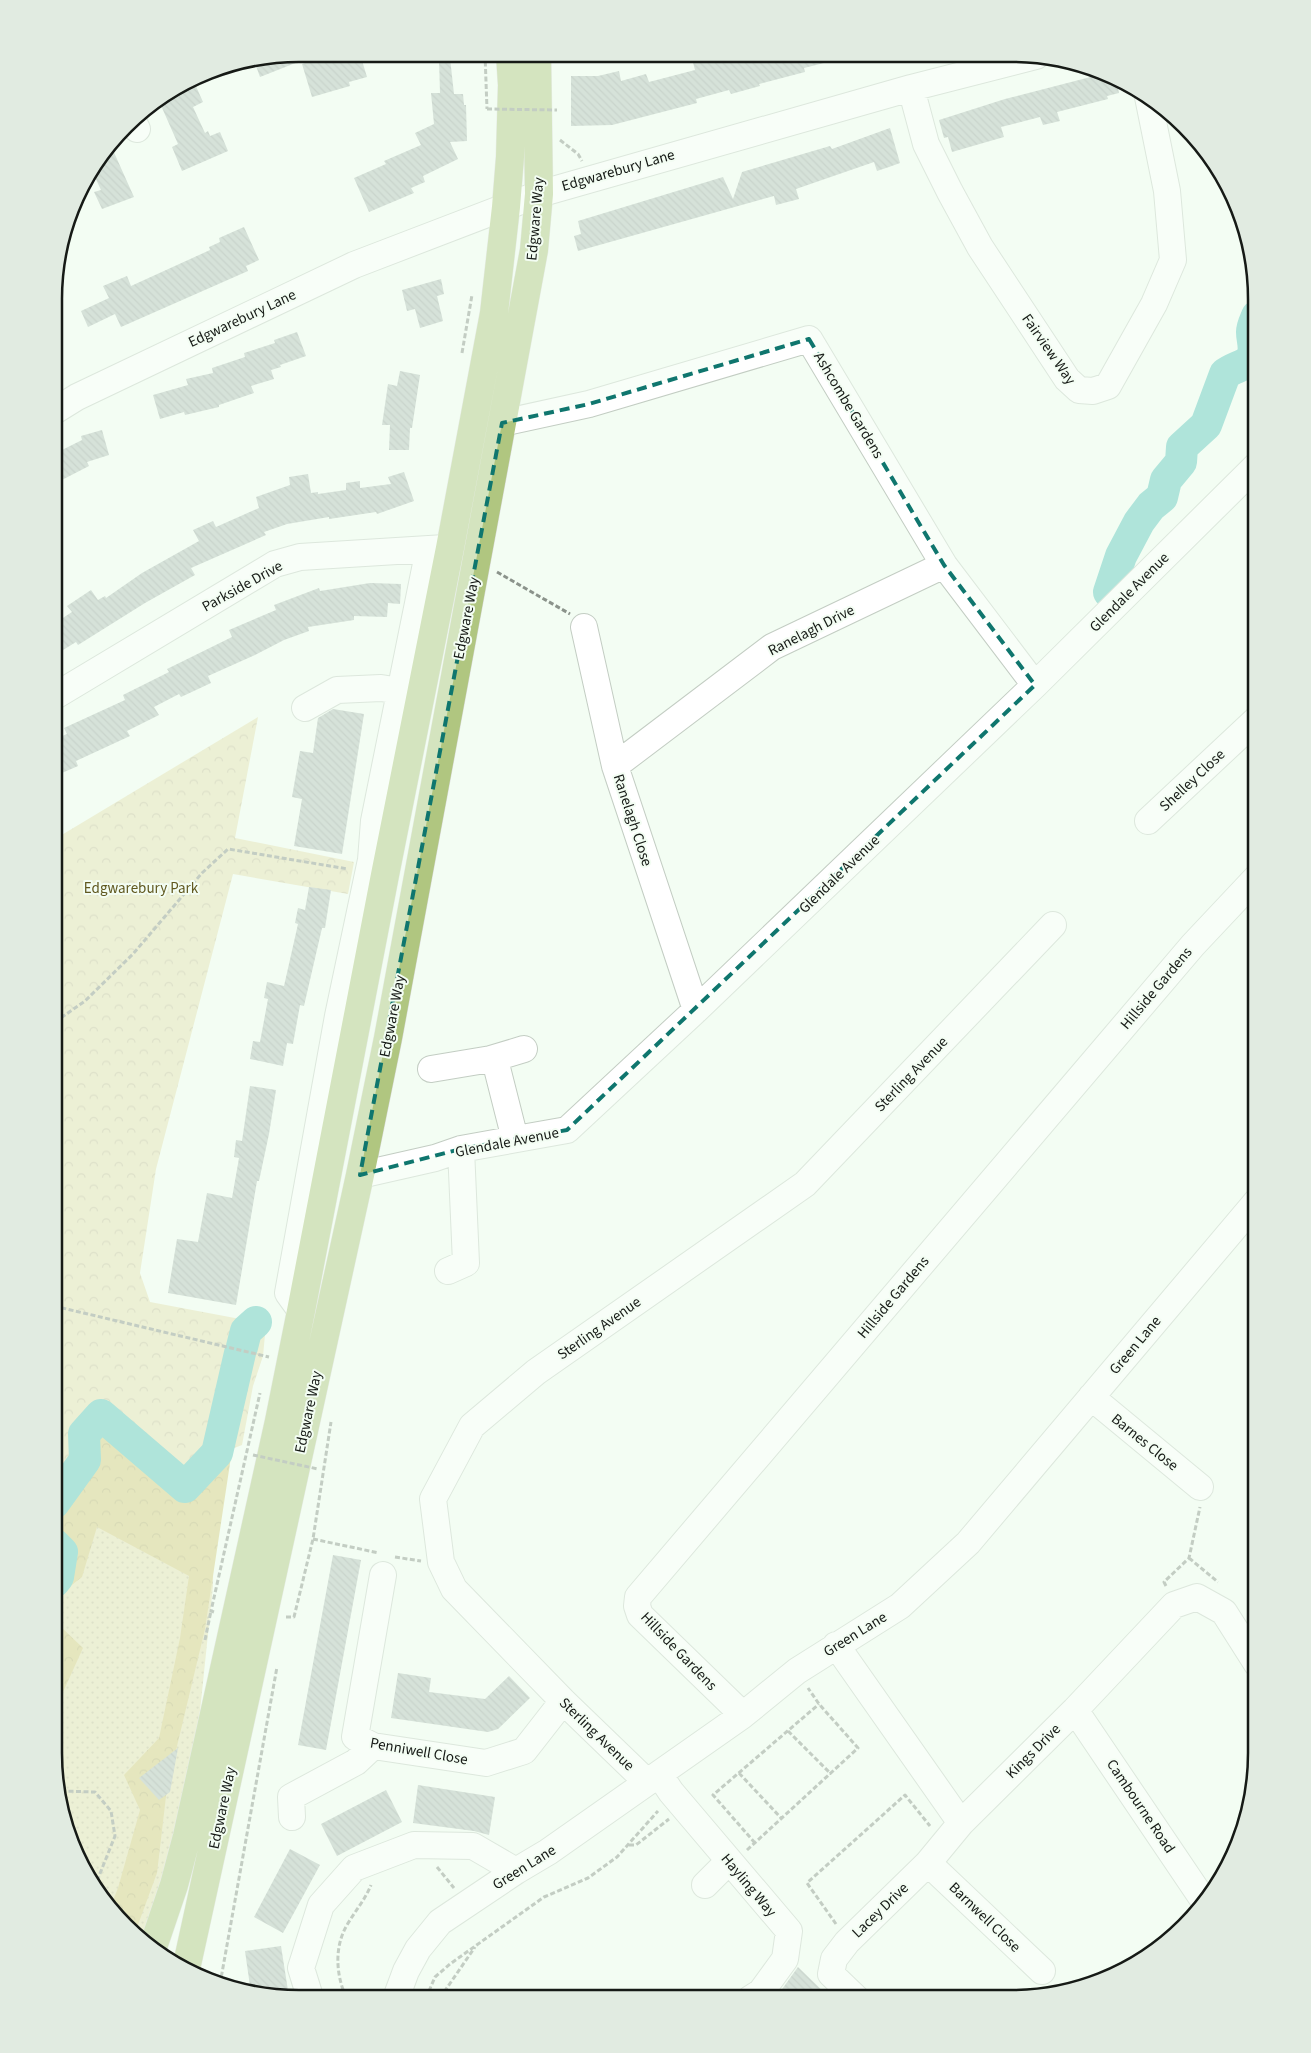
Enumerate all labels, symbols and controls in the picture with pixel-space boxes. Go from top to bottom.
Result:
street label: Edgwarebury Lane [559,144,677,197]
street label: Edgware Way [521,177,550,261]
street label: Edgwarebury Lane [185,284,300,353]
street label: Fairview Way [1017,310,1081,389]
street label: Ashcombe Gardens [808,348,889,462]
street label: Glendale Avenue [1085,548,1174,637]
street label: Parkside Drive [198,556,286,617]
street label: Edgware Way [448,575,485,661]
street label: Ranelagh Drive [764,600,858,661]
street label: Shelley Close [1155,744,1230,816]
street label: Ranelagh Close [608,771,657,869]
street label: Glendale Avenue [794,830,884,918]
park label: Edgwarebury Park [84,878,199,899]
street label: Hillside Gardens [1116,943,1197,1034]
street label: Edgware Way [374,973,411,1059]
street label: Sterling Avenue [870,1032,953,1117]
street label: Glendale Avenue [454,1122,561,1163]
street label: Hillside Gardens [853,1252,934,1343]
street label: Sterling Avenue [553,1292,645,1365]
street label: Green Lane [1105,1311,1166,1379]
street label: Edgware Way [290,1369,327,1455]
street label: Barnes Close [1107,1409,1183,1476]
street label: Hillside Gardens [636,1607,722,1695]
street label: Green Lane [820,1607,891,1662]
street label: Sterling Avenue [554,1693,639,1776]
street label: Kings Drive [1001,1719,1066,1784]
street label: Penniwell Close [368,1733,469,1770]
street label: Cambourne Road [1101,1755,1180,1857]
street label: Edgware Way [204,1765,241,1851]
street label: Green Lane [489,1840,560,1895]
street label: Hayling Way [716,1849,781,1921]
street label: Lacey Drive [847,1878,913,1943]
street label: Barnwell Close [944,1878,1025,1957]

